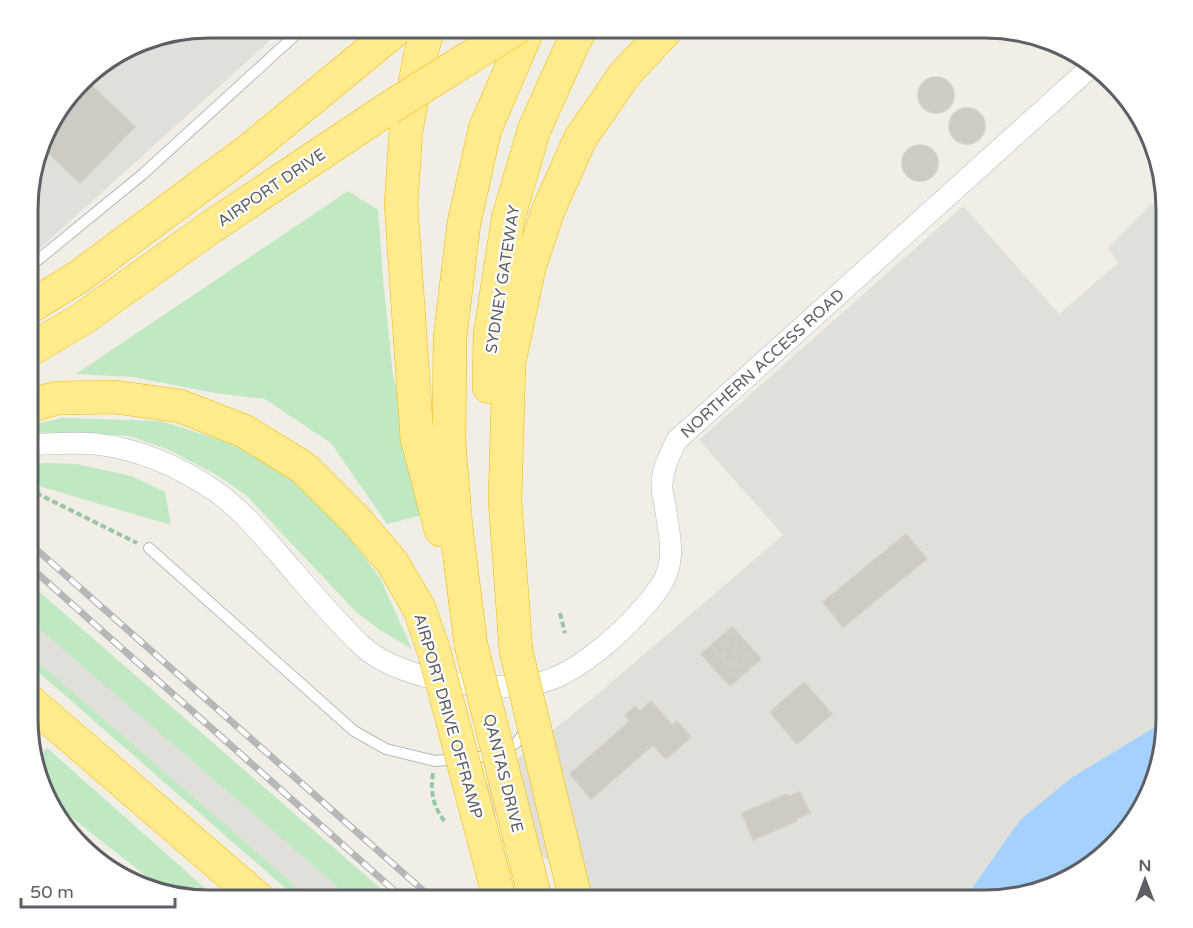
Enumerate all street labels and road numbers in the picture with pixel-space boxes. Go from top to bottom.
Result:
street label: AIRPORT DRIVE [214,144,329,231]
street label: SYDNEY GATEWAY [481,204,525,355]
street label: NORTHERN ACCESS ROAD [677,285,849,443]
street label: AIRPORT DRIVE OFFRAMP [409,611,487,821]
street label: QANTAS DRIVE [479,712,527,835]

